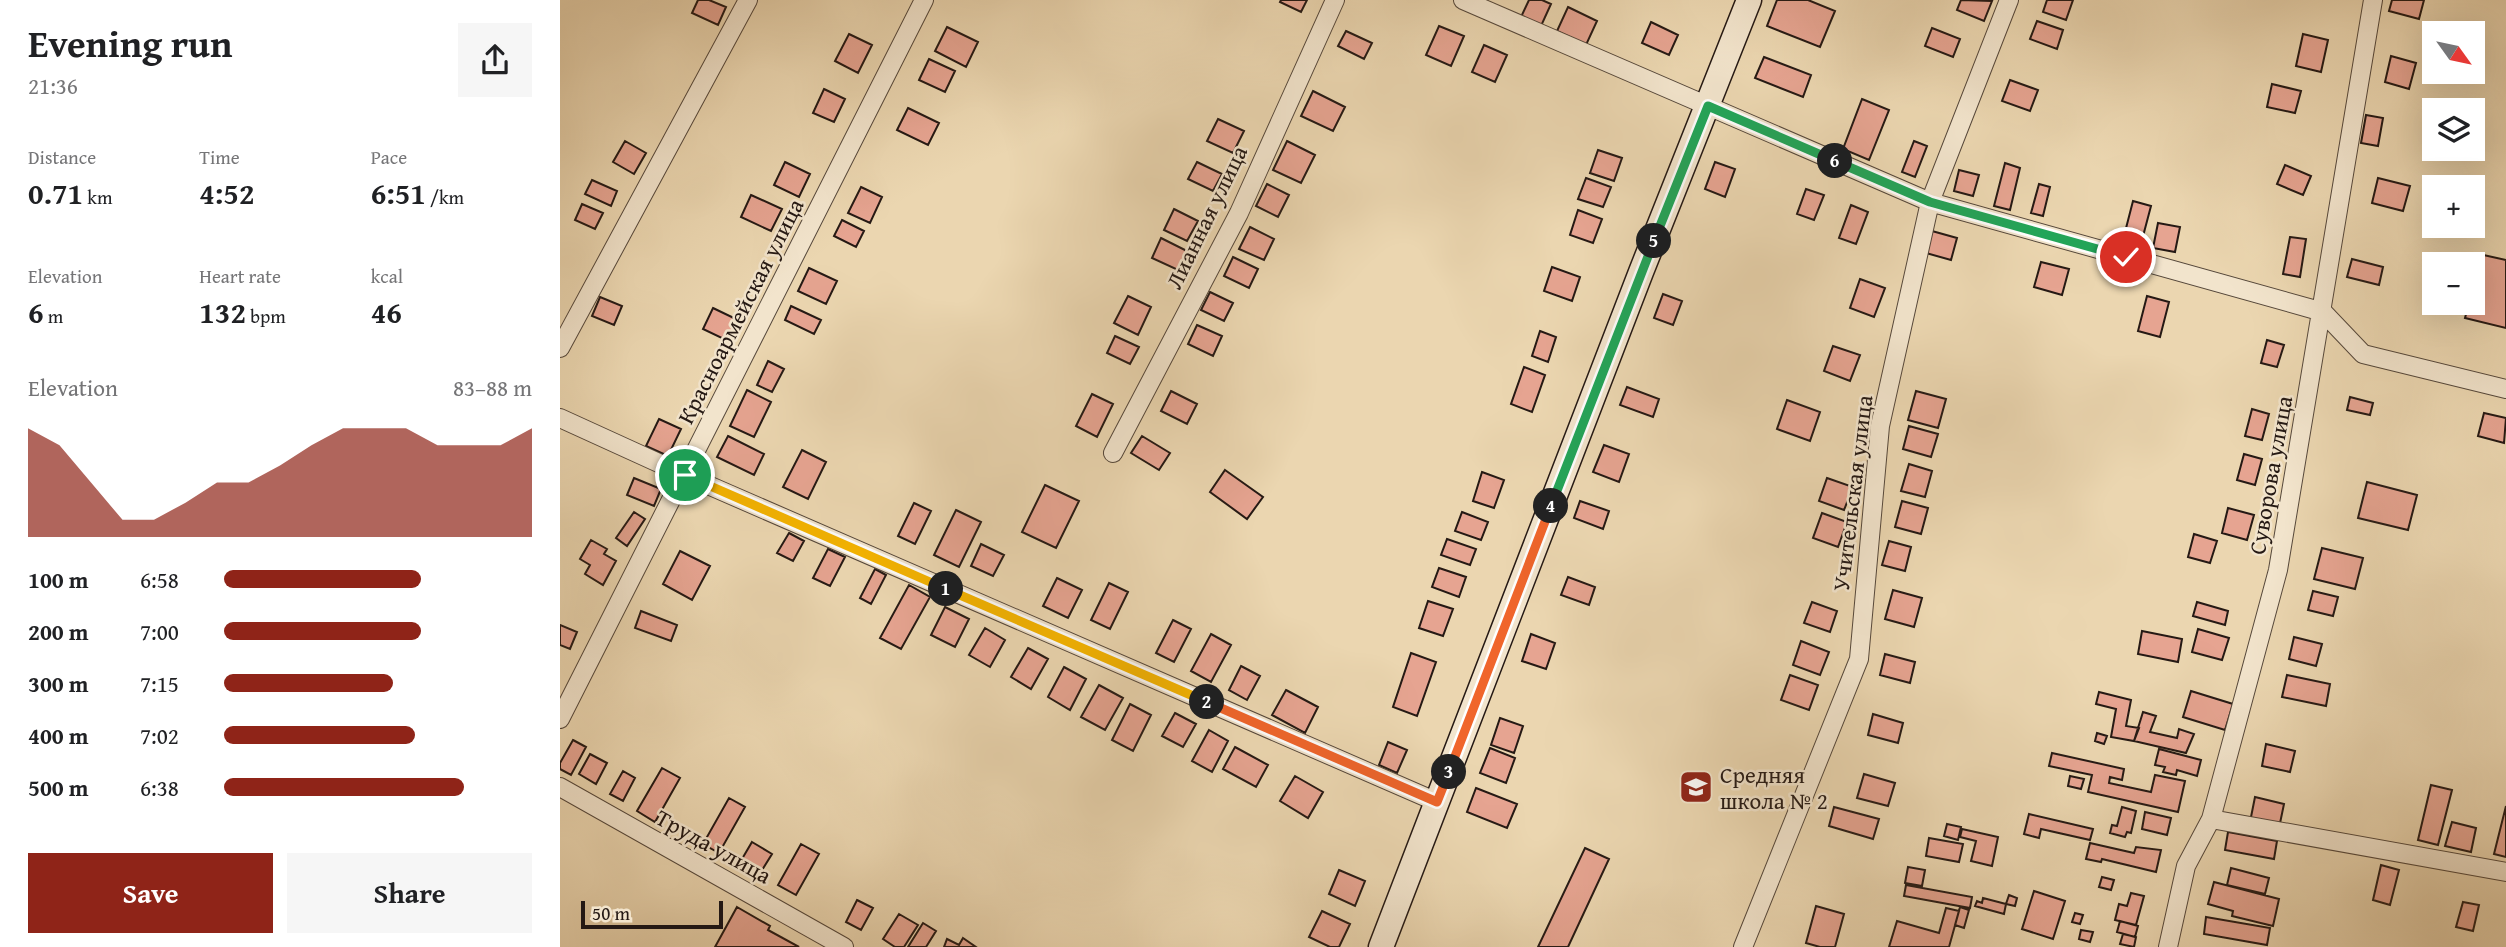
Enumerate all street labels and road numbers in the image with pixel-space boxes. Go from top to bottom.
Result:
street label: Лианная улица [1157,140,1255,294]
street label: Красноармейская улица [669,193,811,429]
street label: Учительская улица [1824,393,1880,593]
street label: Суворова улица [2240,393,2300,557]
street label: Труда улица [650,801,778,891]

